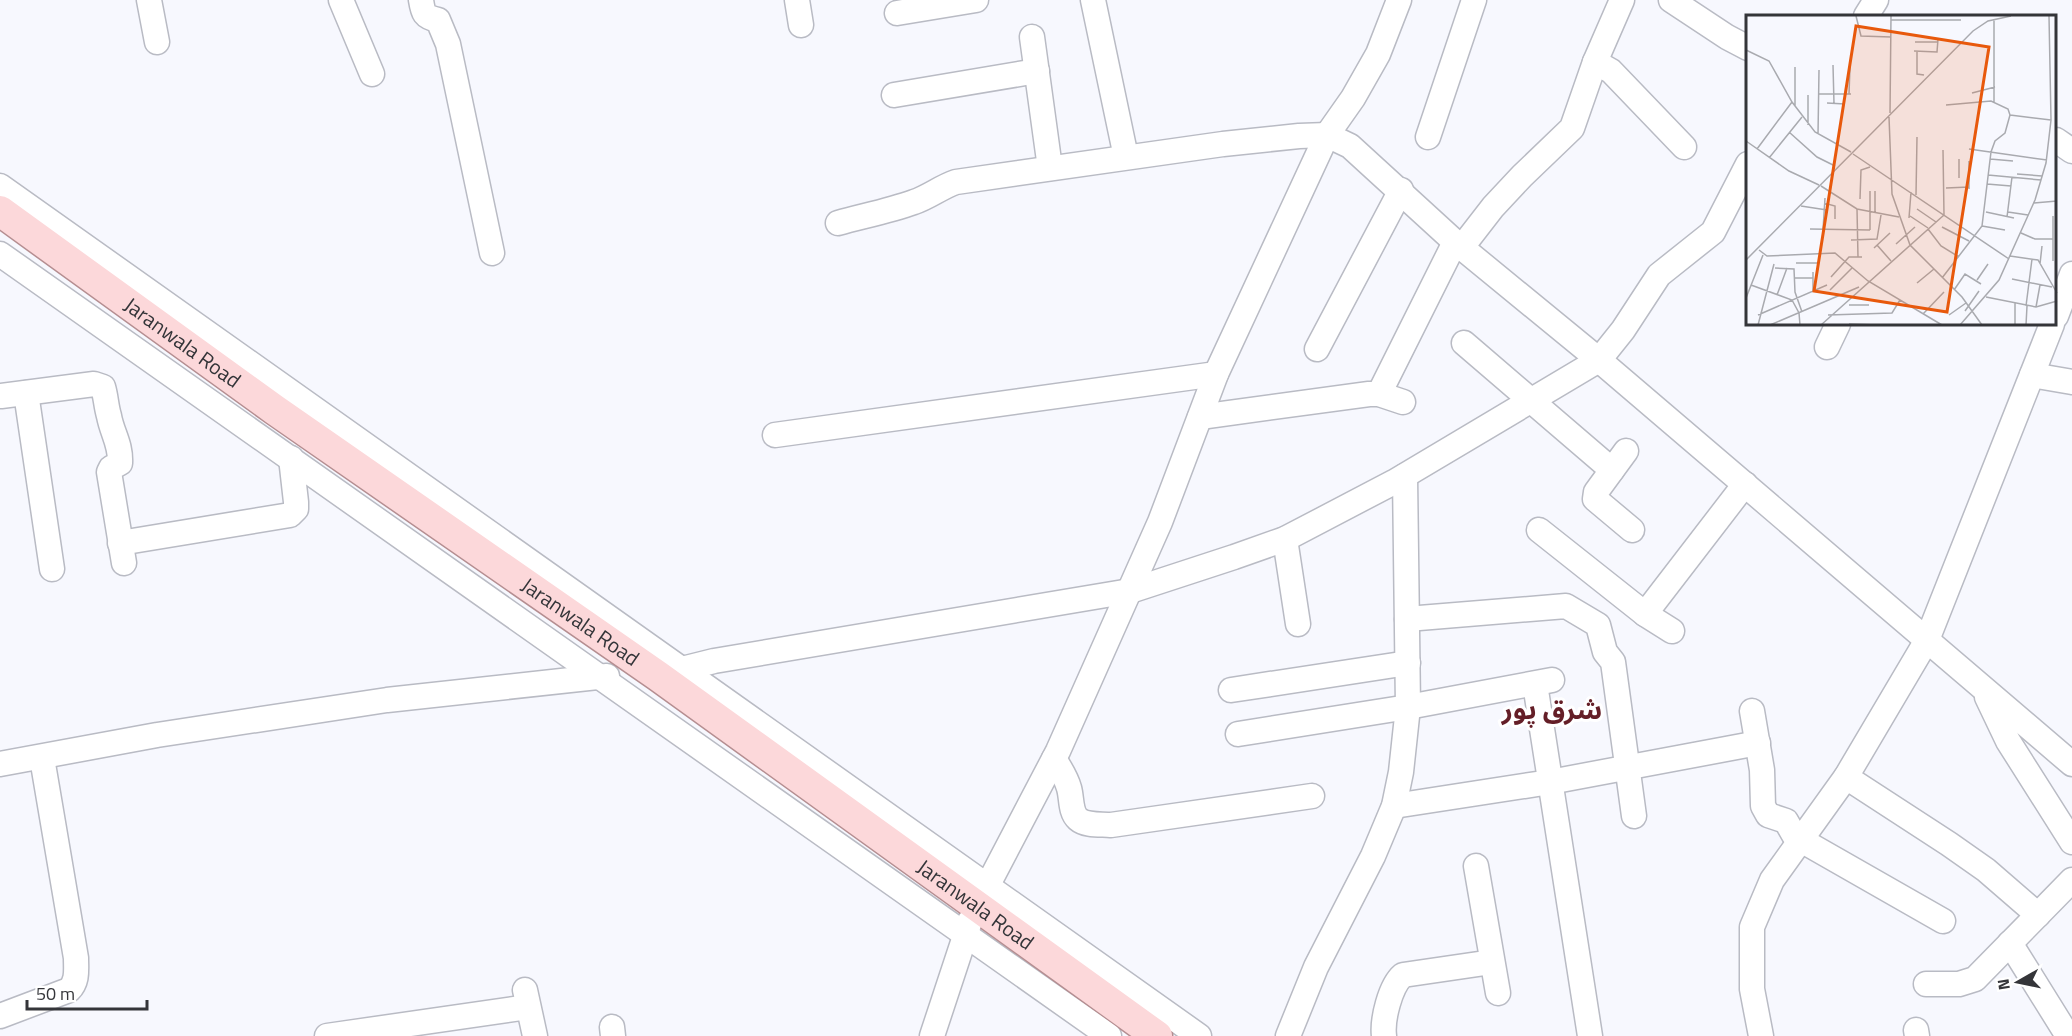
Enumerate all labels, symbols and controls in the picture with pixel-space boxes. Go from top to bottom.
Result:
inset map [1746,15,2057,326]
street label: Jaranwala Road [118,289,248,395]
street label: Jaranwala Road [515,569,646,673]
district label: شرق پور [1501,688,1602,729]
street label: Jaranwala Road [911,851,1041,957]
north arrow [1988,952,2048,1012]
scale bar [27,973,147,1011]
text: N [1990,977,2016,992]
text: 50 m [36,980,75,1007]

